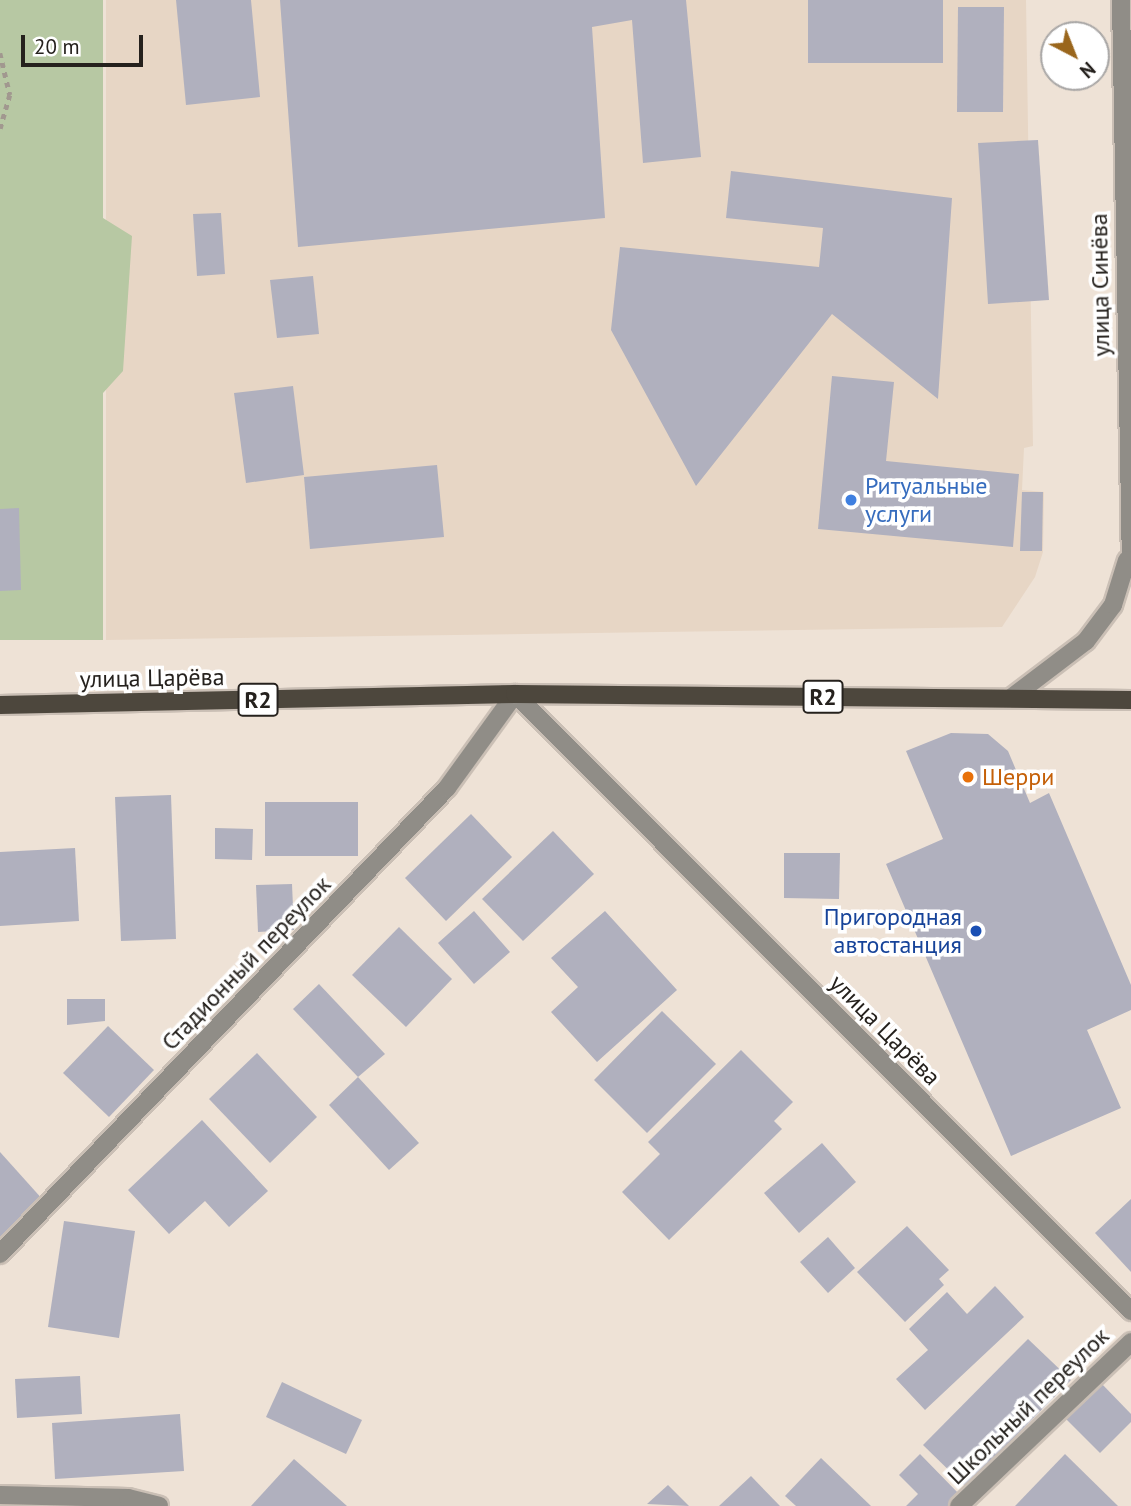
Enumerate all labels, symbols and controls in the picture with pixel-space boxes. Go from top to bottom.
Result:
scale bar [24,21,147,65]
north arrow [1040,21,1110,91]
text: 20 m [34,33,80,60]
text: N [1075,57,1100,83]
street label: улица Синёва [1084,213,1116,357]
place label: Ритуальные услуги [865,472,988,528]
marker: Ритуальные услуги [843,492,859,508]
street label: улица Царёва [79,662,225,694]
road number: R2 [802,678,844,716]
road number: R2 [237,680,279,720]
place label: Шерри [982,763,1054,791]
marker: Шерри [960,769,976,785]
street label: Стадионный переулок [155,870,337,1056]
place label: Пригородная автостанция [824,903,962,959]
marker: Пригородная автостанция [968,923,984,939]
street label: улица Царёва [824,969,946,1091]
street label: Школьный переулок [941,1321,1115,1491]

